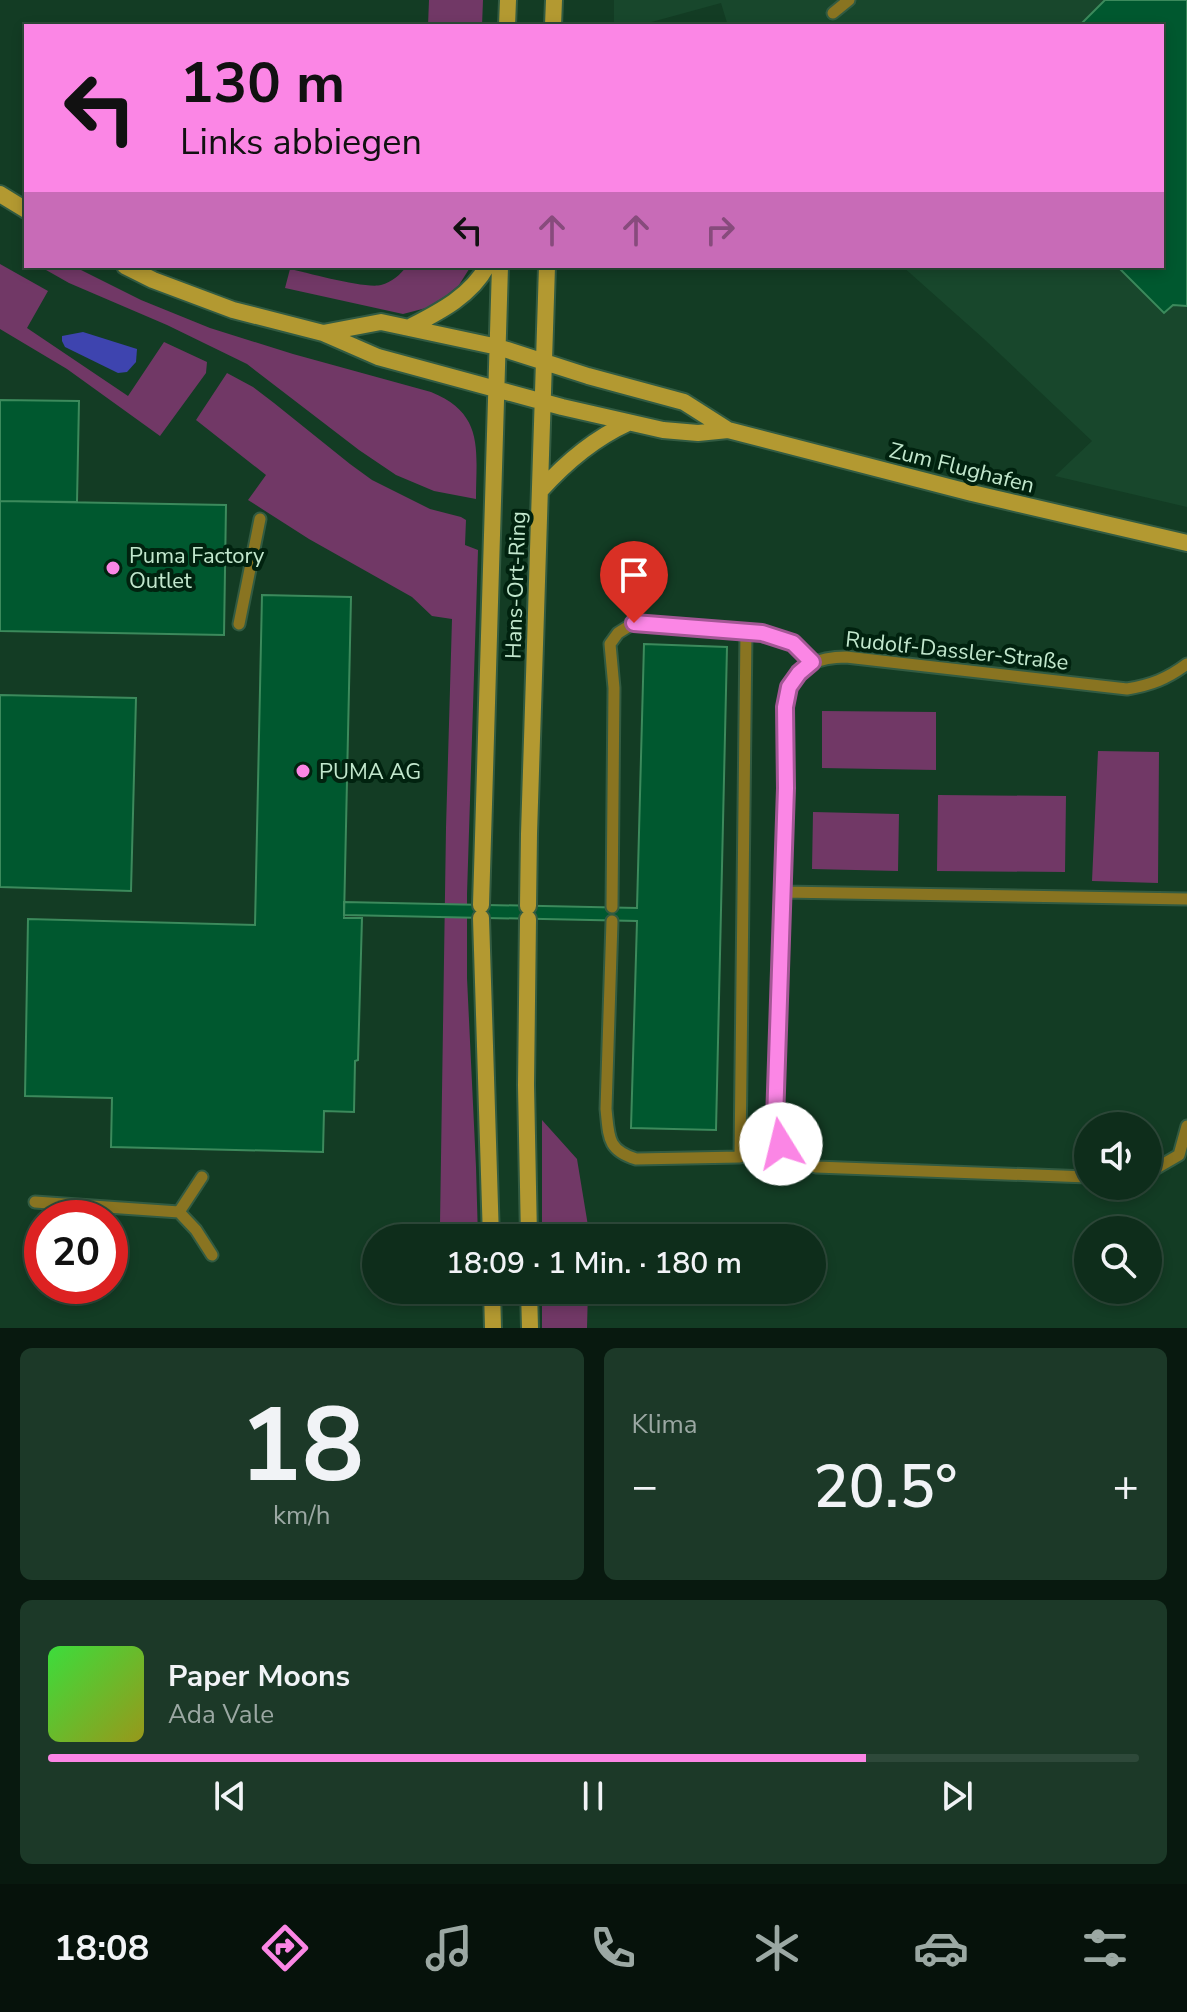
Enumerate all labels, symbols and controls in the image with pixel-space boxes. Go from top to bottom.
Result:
text: 130 m [180,45,345,122]
icon: left [48,56,152,160]
text: Links abbiegen [180,118,422,167]
icon: left [446,208,490,252]
icon: ahead [530,208,574,252]
icon: ahead [614,208,658,252]
icon: right [698,208,742,252]
street label: Zum Flughafen [886,435,1038,501]
street label: Hans-Ort-Ring [498,510,534,660]
place label: Puma Factory Outlet [129,541,265,596]
pin [600,541,668,623]
icon: arrive [612,553,656,597]
marker: Puma Factory Outlet [104,559,122,577]
street label: Rudolf-Dassler-Straße [844,624,1070,678]
place label: PUMA AG [319,757,421,787]
marker: PUMA AG [294,762,312,780]
position arrow [739,1102,823,1186]
map controls [1074,1112,1162,1304]
button: sound [1074,1112,1162,1200]
speed limit sign: 20 [24,1200,128,1304]
button: search [1074,1216,1162,1304]
text: 18:09 · 1 Min. · 180 m [446,1243,742,1284]
text: 18 [239,1375,364,1517]
text: Klima [632,1407,698,1442]
text: 20.5° [813,1446,958,1528]
text: − [632,1457,658,1517]
text: + [1113,1457,1139,1517]
text: km/h [273,1498,330,1533]
text: Paper Moons [168,1656,350,1697]
text: Ada Vale [168,1697,274,1732]
icon: previous [208,1774,252,1818]
icon: pause [571,1774,615,1818]
icon: next [935,1774,979,1818]
icon: directions [257,1920,313,1976]
icon: music [421,1920,477,1976]
icon: phone [585,1920,641,1976]
icon: climate [749,1920,805,1976]
icon: car [913,1920,969,1976]
icon: filters [1077,1920,1133,1976]
text: 18:08 [54,1924,149,1973]

